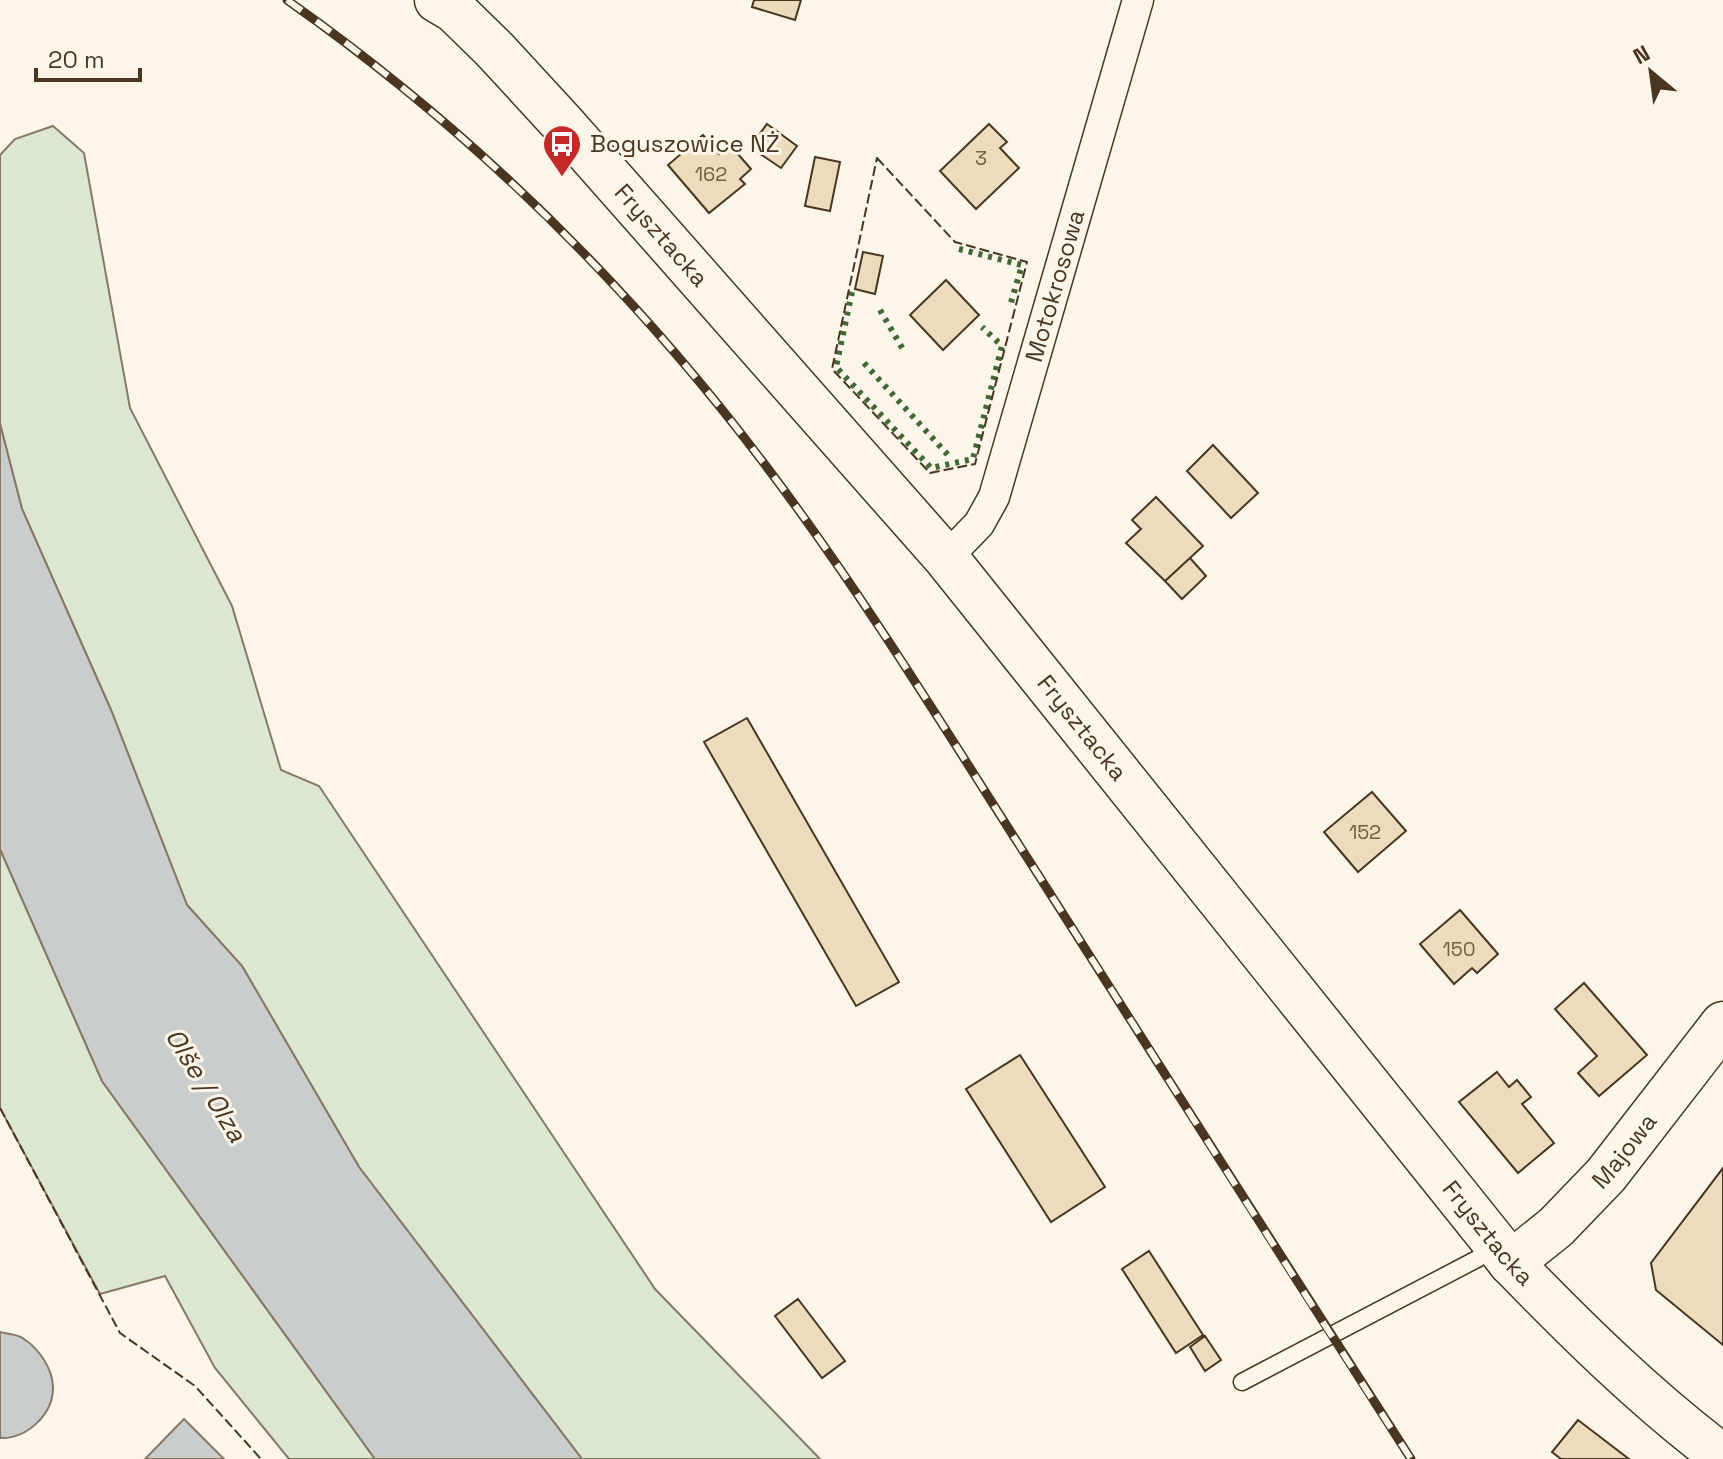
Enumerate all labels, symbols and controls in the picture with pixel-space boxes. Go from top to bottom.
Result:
scale bar [36,32,140,82]
north arrow [1611,32,1691,112]
text: N [1628,39,1655,70]
text: 20 m [48,44,105,75]
bus stop icon: Boguszowice NŻ [541,123,583,178]
place label: Boguszowice NŻ [590,128,780,159]
house number: 3 [975,145,987,171]
house number: 162 [695,161,727,187]
street label: Frysztacka [608,177,716,293]
street label: Motokrosowa [1018,206,1091,366]
street label: Frysztacka [1031,668,1134,787]
house number: 152 [1349,819,1381,845]
house number: 150 [1442,936,1476,962]
water label: Olše / Olza [158,1022,255,1149]
street label: Majowa [1585,1106,1663,1195]
street label: Frysztacka [1436,1174,1541,1292]

